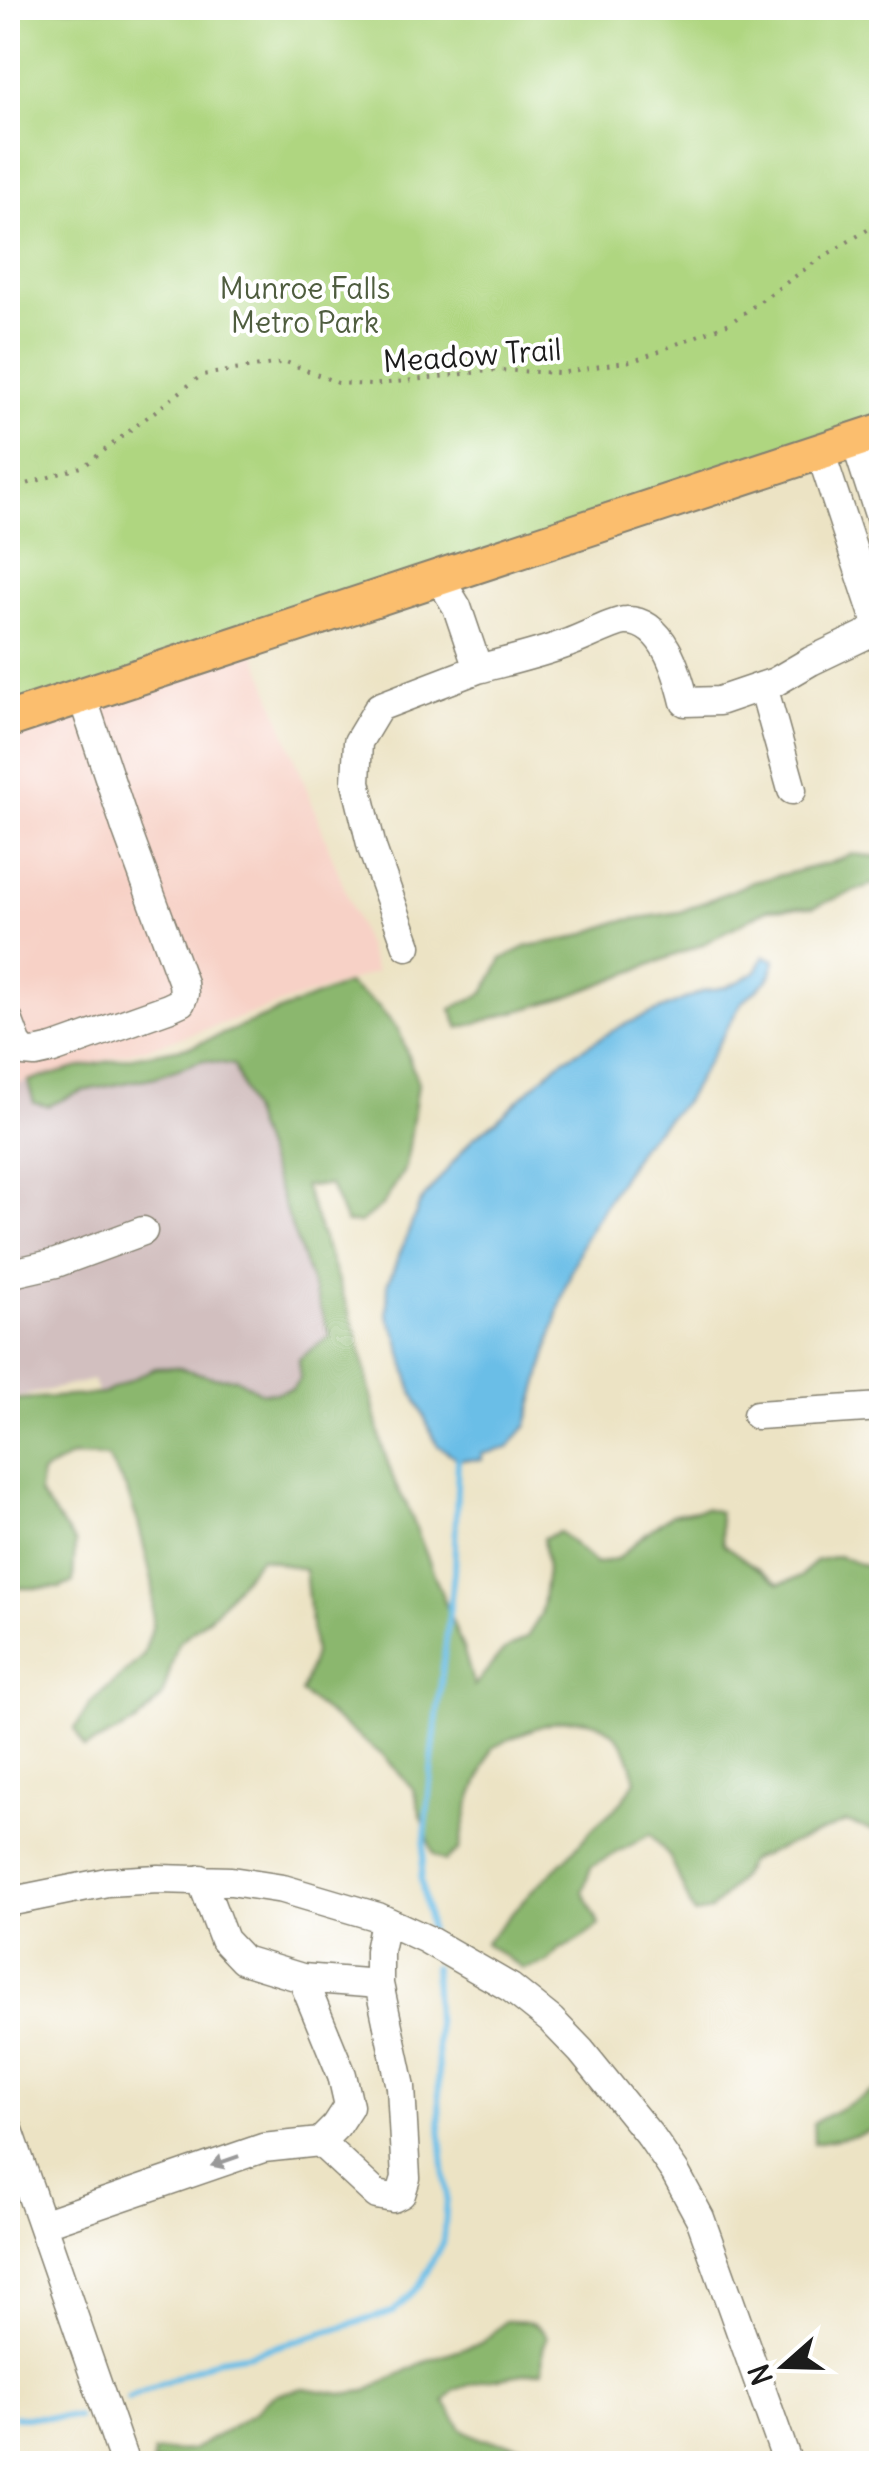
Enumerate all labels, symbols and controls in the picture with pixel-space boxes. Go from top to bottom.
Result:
park label: Munroe Falls Metro Park [220,269,390,341]
street label: Meadow Trail [382,330,562,380]
one-way arrow [210,2154,240,2169]
north arrow [734,2316,834,2416]
text: N [740,2359,781,2390]

